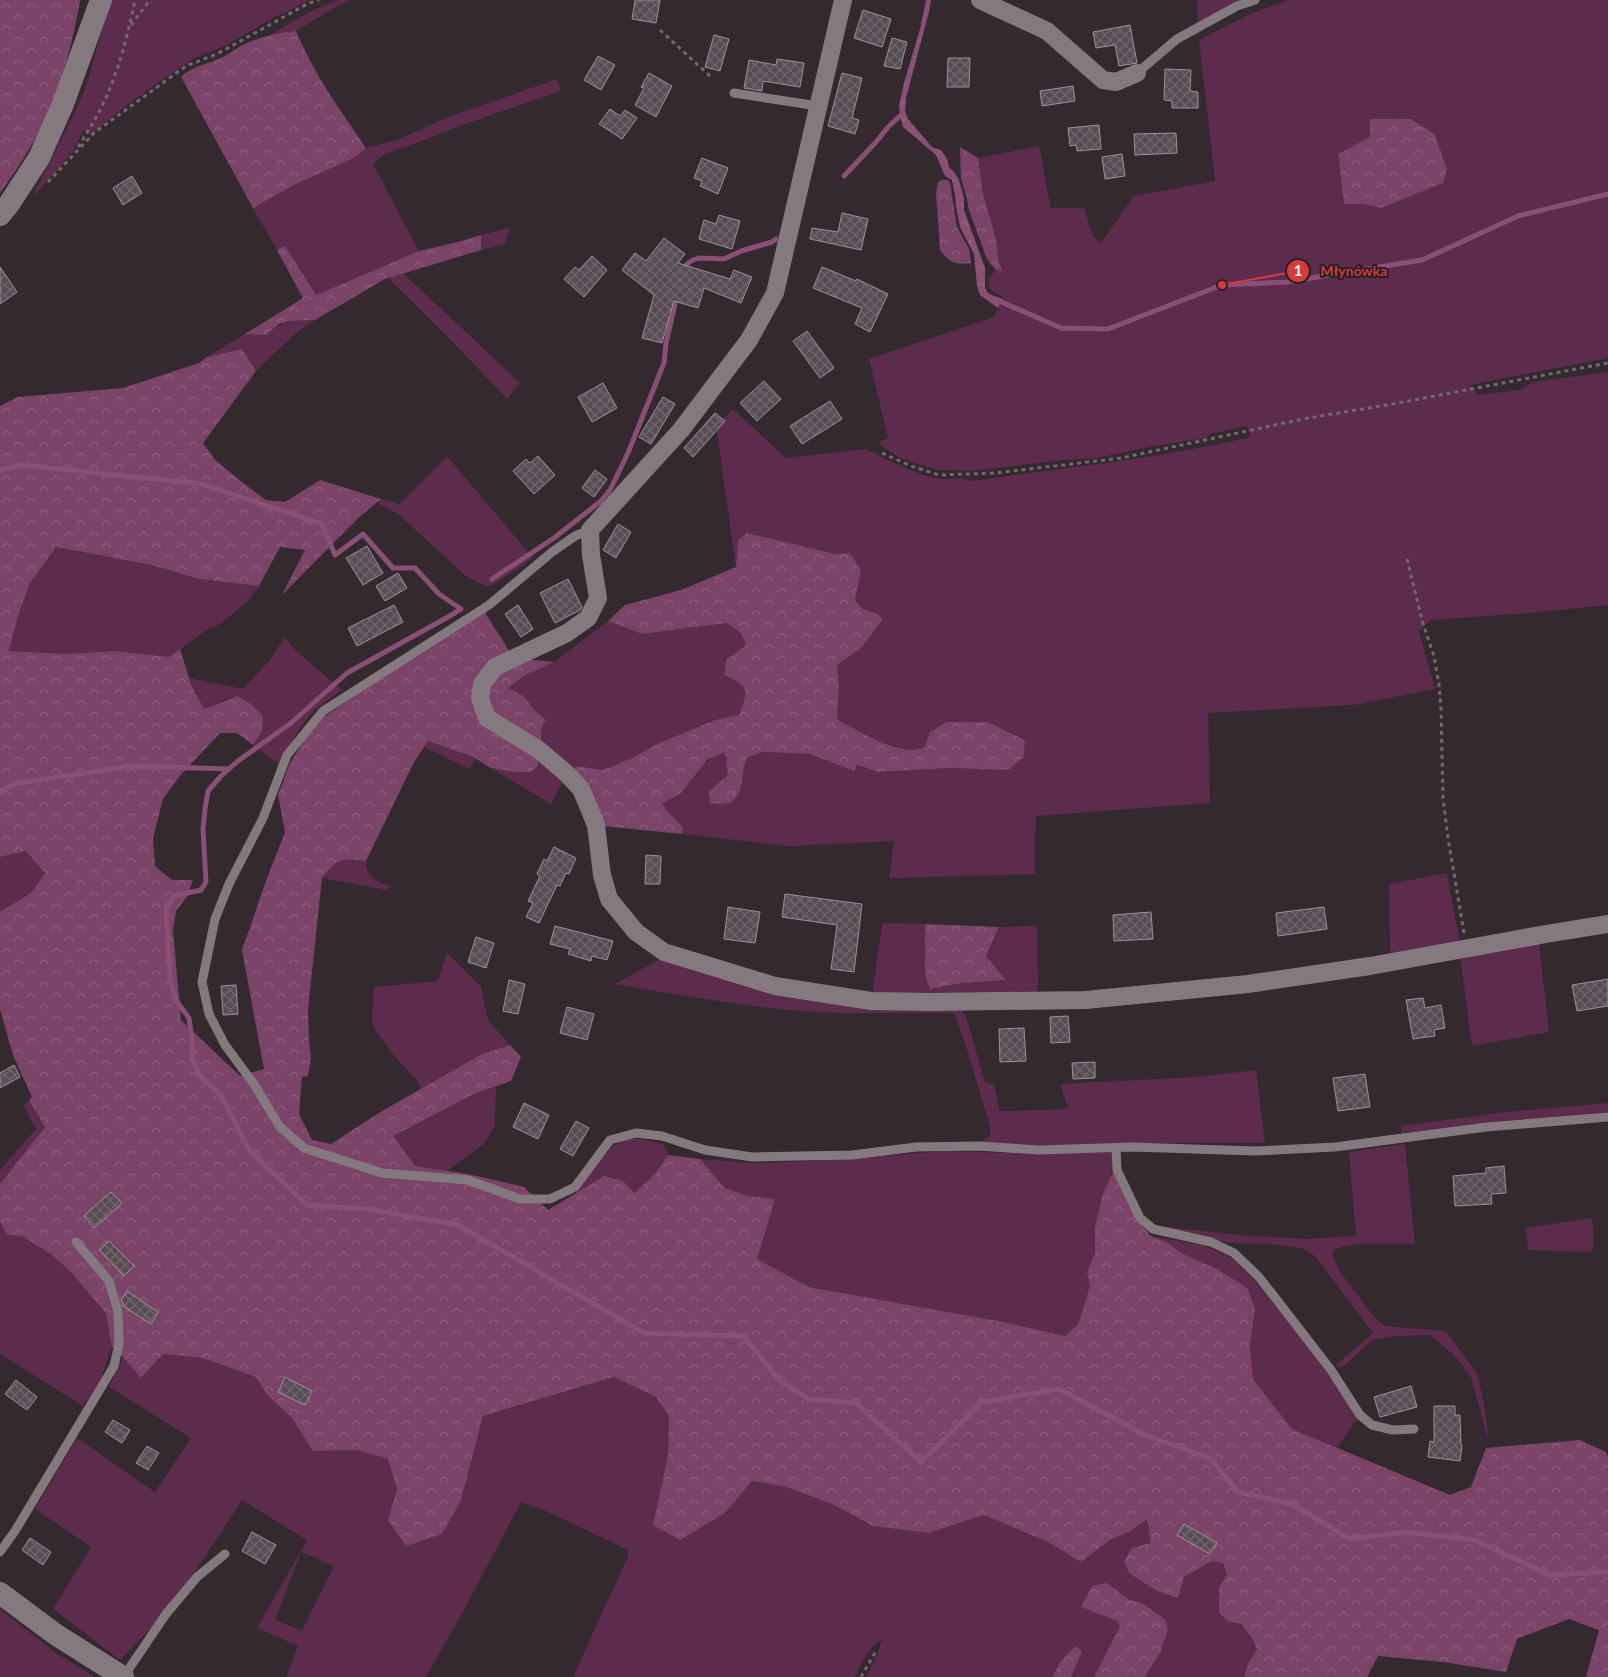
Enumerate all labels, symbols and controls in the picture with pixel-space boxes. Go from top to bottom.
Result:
callout: Młynówka [1285,256,1397,285]
text: 1 [1294,261,1302,279]
text: Młynówka [1321,262,1387,279]

